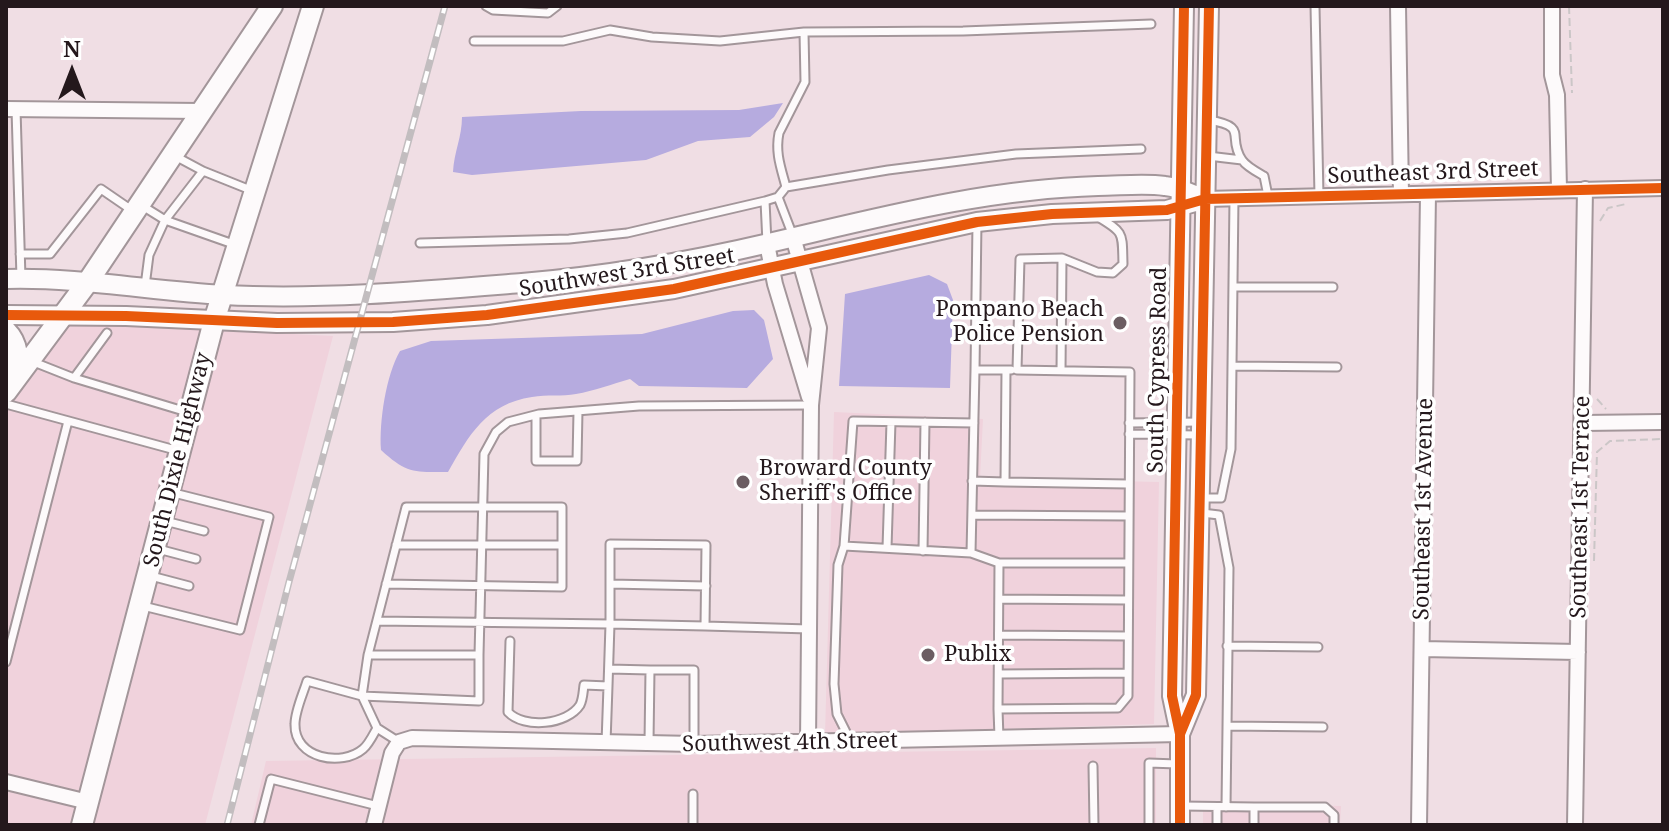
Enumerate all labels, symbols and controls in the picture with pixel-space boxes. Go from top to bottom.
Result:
north arrow [32,32,112,112]
text: N [63,33,81,63]
street label: Southeast 3rd Street [1327,156,1539,190]
street label: Southwest 3rd Street [517,243,737,303]
street label: South Cypress Road [1143,267,1173,473]
place label: Pompano Beach Police Pension [935,297,1104,348]
marker: Pompano Beach Police Pension [1111,314,1129,332]
street label: South Dixie Highway [139,350,217,570]
street label: Southeast 1st Terrace [1566,395,1596,619]
street label: Southeast 1st Avenue [1409,398,1439,620]
place label: Broward County Sheriff's Office [759,456,932,508]
marker: Broward County Sheriff's Office [734,473,752,491]
place label: Publix [944,642,1011,668]
marker: Publix [919,646,937,664]
street label: Southwest 4th Street [682,728,898,758]

